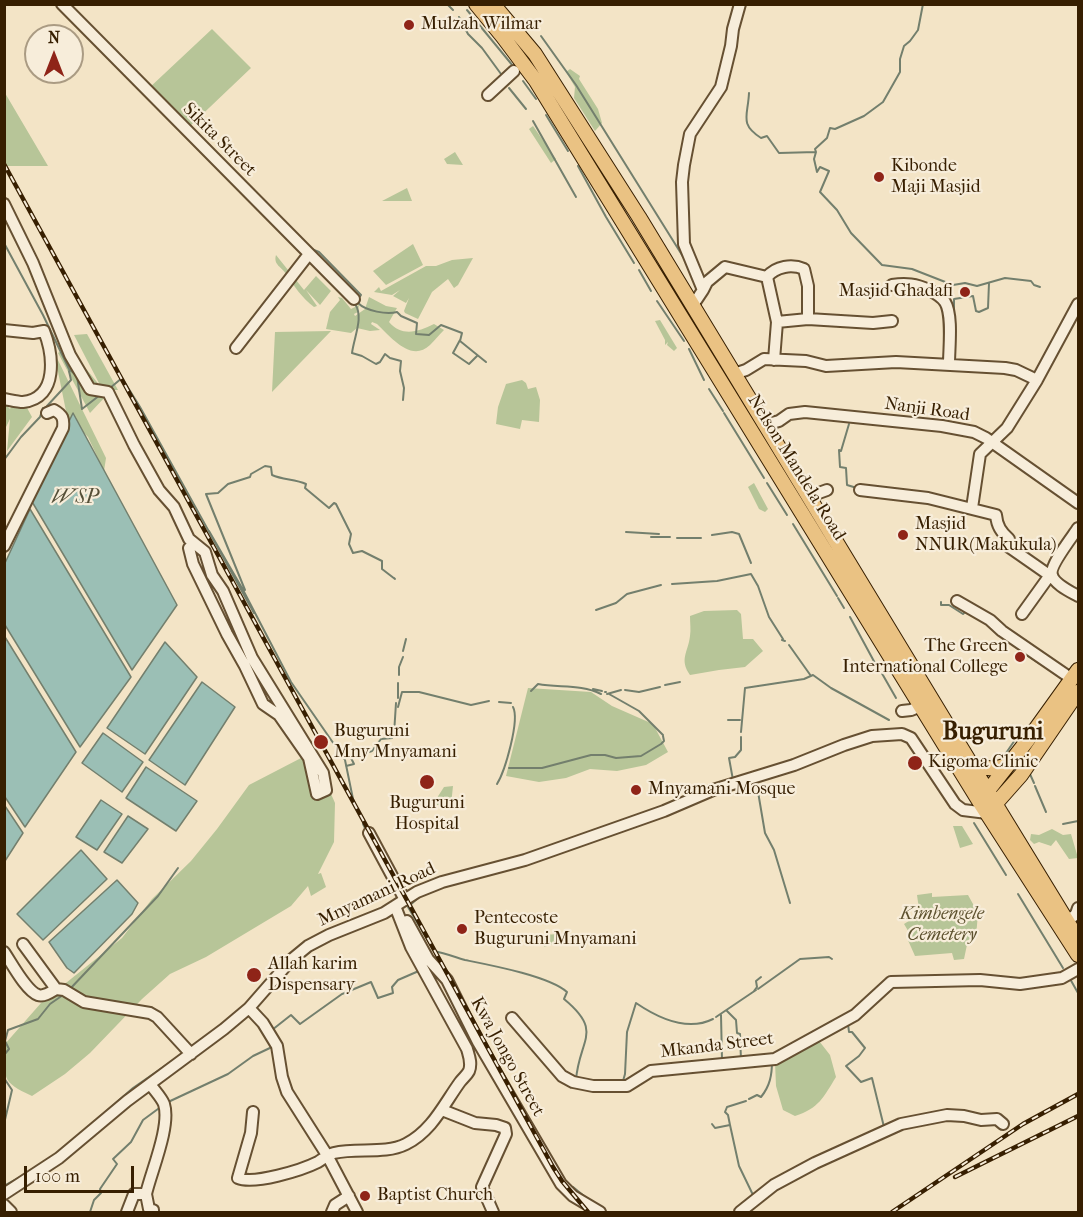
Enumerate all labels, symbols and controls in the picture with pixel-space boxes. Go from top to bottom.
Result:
place label: Mulzah Wilmar [421,14,541,36]
marker: Mulzah Wilmar [402,18,416,32]
north arrow [24,24,84,84]
text: N [48,28,60,47]
street label: Sikita Street [178,99,260,181]
place label: Kibonde Maji Masjid [891,156,981,198]
marker: Kibonde Maji Masjid [872,170,886,184]
place label: Masjid Ghadafi [839,281,953,303]
marker: Masjid Ghadafi [958,285,972,299]
street label: Nelson Mandela Road [742,391,850,545]
street label: Nanji Road [883,393,971,427]
water label: WSP [51,486,99,510]
place label: Masjid NNUR(Makukula) [915,514,1056,556]
marker: Masjid NNUR(Makukula) [896,528,910,542]
place label: The Green International College [842,636,1008,678]
marker: The Green International College [1013,650,1027,664]
district label: Buguruni [943,719,1043,747]
place label: Buguruni Mny Mnyamani [334,721,457,764]
marker: Buguruni Mny Mnyamani [312,733,330,751]
place label: Kigoma Clinic [928,752,1038,774]
marker: Kigoma Clinic [906,754,924,772]
marker: Buguruni Hospital [418,773,436,791]
place label: Mnyamani Mosque [648,779,795,801]
marker: Mnyamani Mosque [629,783,643,797]
place label: Buguruni Hospital [389,793,465,836]
street label: Mnyamani Road [315,858,439,932]
park label: Kimbengele Cemetery [900,904,984,946]
place label: Pentecoste Buguruni Mnyamani [474,908,637,950]
marker: Pentecoste Buguruni Mnyamani [455,922,469,936]
place label: Allah karim Dispensary [268,954,357,996]
marker: Allah karim Dispensary [245,966,263,984]
street label: Kwa Jongo Street [465,993,549,1121]
street label: Mkanda Street [659,1028,775,1064]
scale bar [27,1154,136,1192]
text: 100 m [35,1166,80,1187]
place label: Baptist Church [377,1185,493,1207]
marker: Baptist Church [358,1189,372,1203]

